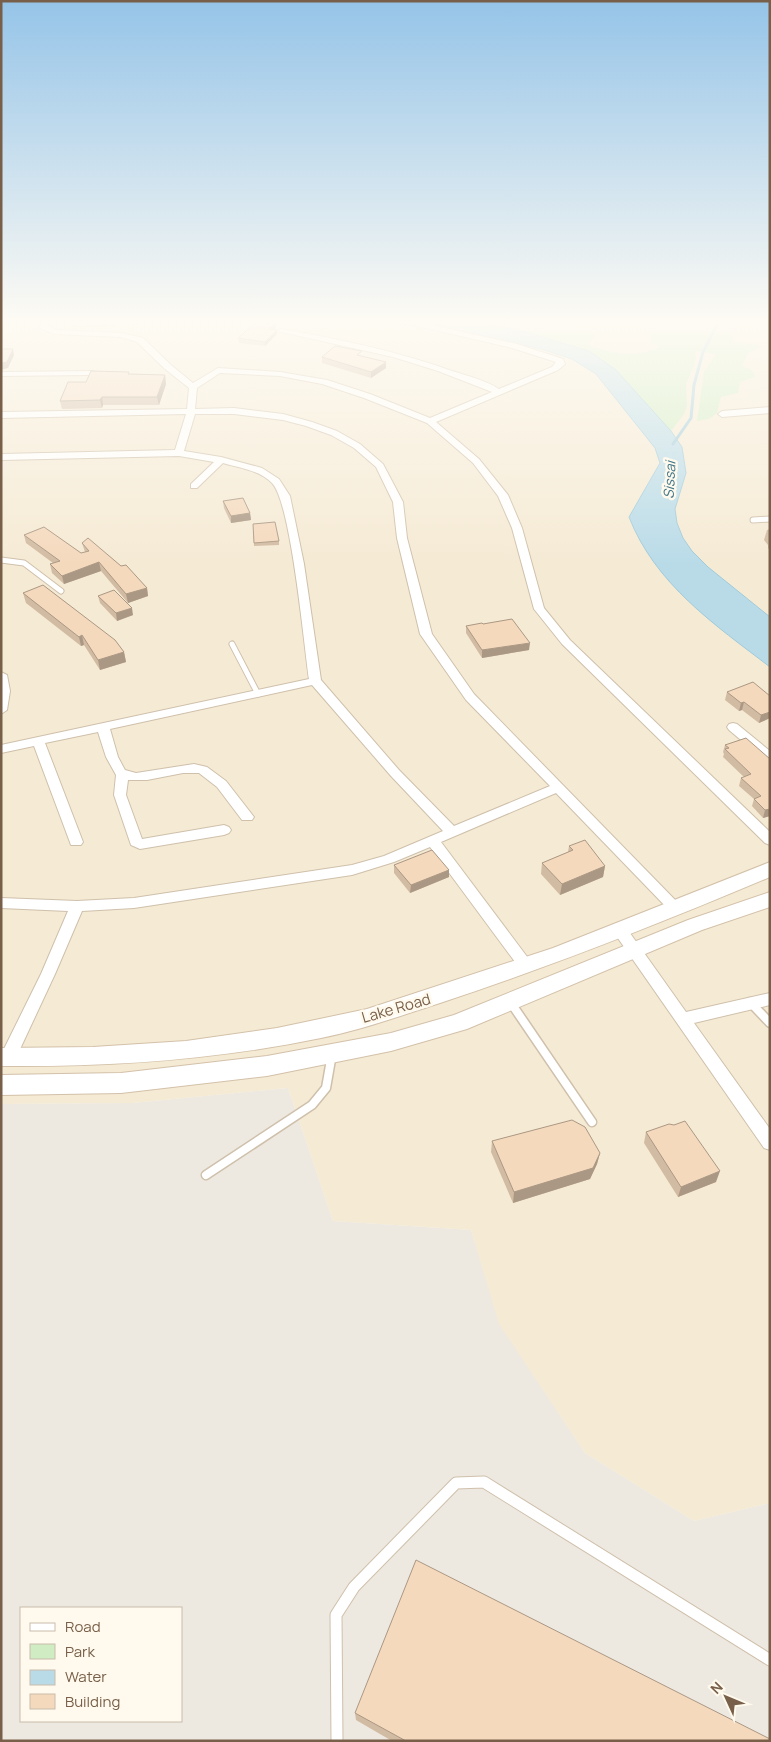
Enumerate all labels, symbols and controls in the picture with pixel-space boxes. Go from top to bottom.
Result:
water label: Sissai [659,459,680,499]
street label: Lake Road [359,988,433,1028]
legend [20,1607,182,1722]
text: Road [65,1616,101,1637]
text: Park [65,1641,95,1662]
text: Water [65,1666,107,1687]
north arrow [701,1672,751,1722]
text: N [706,1677,727,1698]
text: Building [65,1691,120,1712]

